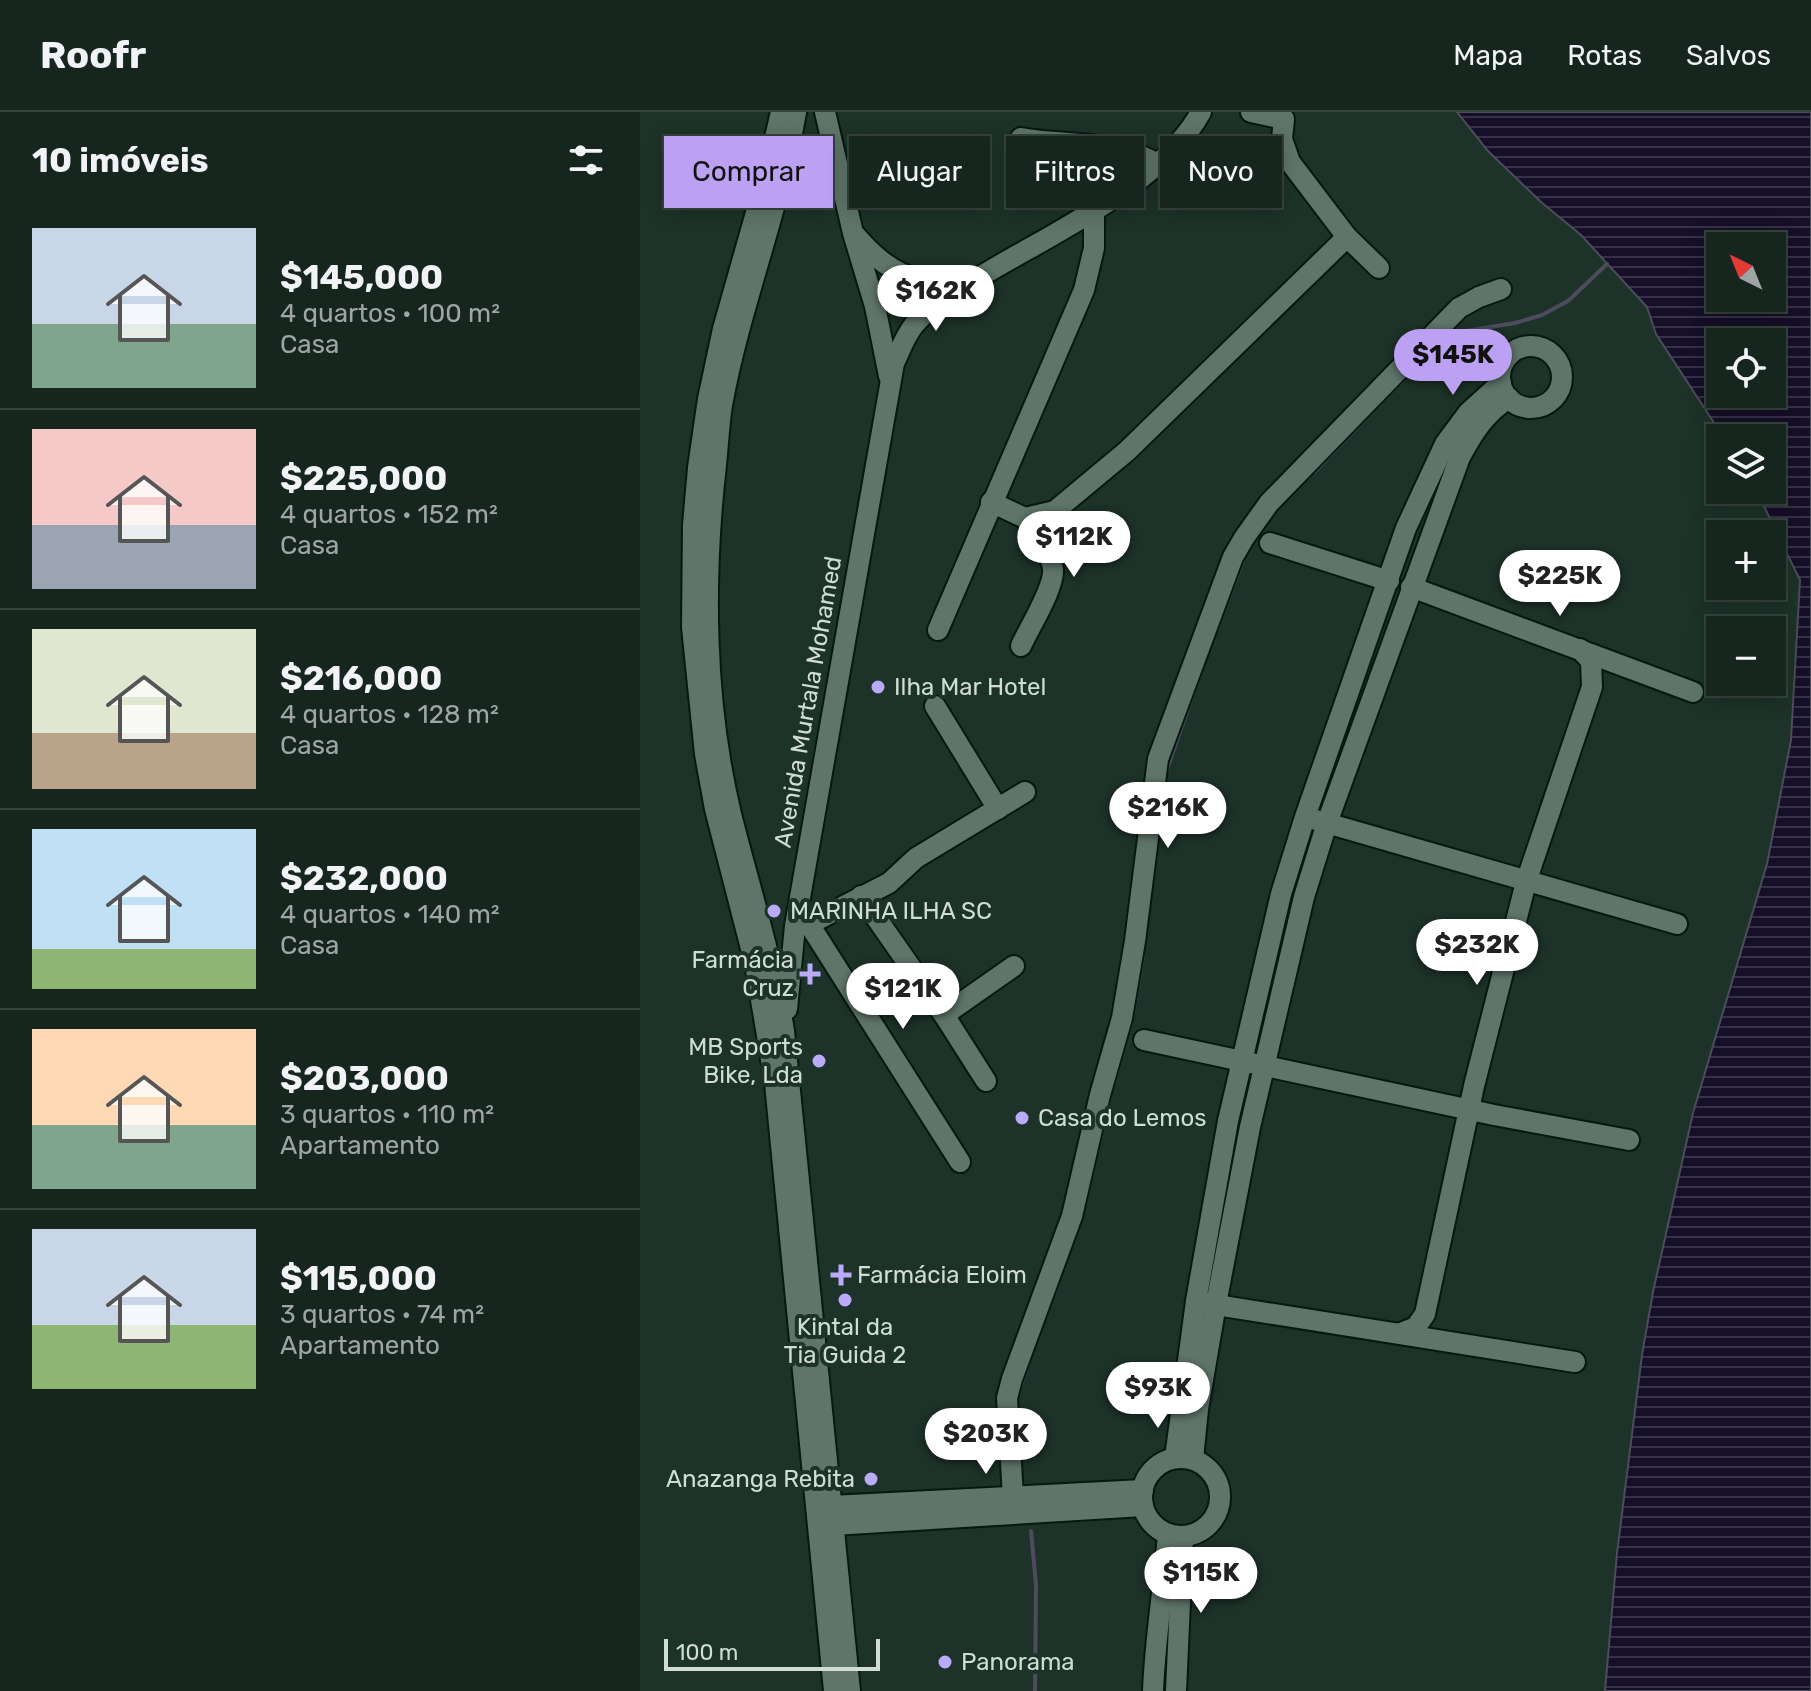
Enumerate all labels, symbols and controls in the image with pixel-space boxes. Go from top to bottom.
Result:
text: Roofr [40,32,146,78]
text: Mapa [1453,39,1523,72]
text: Rotas [1567,39,1642,72]
text: Salvos [1686,39,1771,72]
chip: Comprar [664,136,833,208]
chip: Alugar [849,136,990,208]
chip: Filtros [1006,136,1144,208]
chip: Novo [1160,136,1282,208]
icon: filters [564,138,608,182]
text: 10 imóveis [32,140,209,181]
north arrow [1706,232,1786,312]
map controls [1706,232,1786,696]
text: $145,000 [280,257,443,298]
icon: home [96,260,192,356]
pin: $162K [880,265,992,333]
text: $162K [895,275,977,306]
text: 4 quartos · 100 m² [280,298,500,329]
button: locate [1706,328,1786,408]
text: Casa [280,329,339,360]
pin: $145K [1397,329,1509,397]
text: $145K [1412,339,1494,370]
button: layers [1706,424,1786,504]
text: $225,000 [280,458,447,499]
icon: home [96,461,192,557]
text: 4 quartos · 152 m² [280,499,498,530]
pin: $112K [1018,511,1130,579]
button: + [1706,520,1786,600]
text: $112K [1035,521,1113,552]
text: Casa [280,530,339,561]
pin: $225K [1504,550,1616,618]
street label: Avenida Murtala Mohamed [769,554,847,850]
text: $225K [1517,560,1603,591]
button: − [1706,616,1786,696]
text: $216,000 [280,658,442,699]
icon: home [96,661,192,757]
place label: Ilha Mar Hotel [894,673,1046,701]
marker: Ilha Mar Hotel [869,678,887,696]
text: 4 quartos · 128 m² [280,699,499,730]
text: Casa [280,730,339,761]
pin: $216K [1112,782,1224,850]
text: $216K [1127,792,1209,823]
text: $232,000 [280,858,448,899]
icon: home [96,861,192,957]
place label: MARINHA ILHA SC [790,897,992,925]
text: 4 quartos · 140 m² [280,899,500,930]
marker: MARINHA ILHA SC [765,902,783,920]
pin: $232K [1421,919,1533,987]
text: $232K [1434,929,1520,960]
text: Casa [280,930,339,961]
place label: Farmácia Cruz [691,946,794,1002]
pin: $121K [847,963,959,1031]
marker: Farmácia Cruz [801,965,819,983]
text: $121K [864,973,942,1004]
place label: MB Sports Bike, Lda [688,1033,803,1089]
marker: MB Sports Bike, Lda [810,1052,828,1070]
text: $203,000 [280,1058,449,1099]
icon: home [96,1061,192,1157]
text: 3 quartos · 110 m² [280,1099,494,1130]
place label: Casa do Lemos [1038,1104,1207,1132]
marker: Casa do Lemos [1013,1109,1031,1127]
text: Apartamento [280,1130,440,1161]
text: $115,000 [280,1258,437,1299]
icon: home [96,1261,192,1357]
place label: Farmácia Eloim [857,1261,1027,1289]
marker: Farmácia Eloim [832,1266,850,1284]
marker: Kintal da Tia Guida 2 [836,1291,854,1309]
text: 3 quartos · 74 m² [280,1299,484,1330]
place label: Kintal da Tia Guida 2 [784,1313,906,1369]
text: Apartamento [280,1330,440,1361]
pin: $93K [1111,1362,1205,1430]
text: $93K [1124,1372,1192,1403]
pin: $203K [930,1408,1042,1476]
text: $203K [943,1418,1029,1449]
place label: Anazanga Rebita [666,1465,855,1493]
marker: Anazanga Rebita [862,1470,880,1488]
pin: $115K [1145,1547,1257,1615]
text: $115K [1162,1557,1240,1588]
scale bar [664,1635,880,1671]
text: 100 m [676,1639,738,1666]
place label: Panorama [961,1648,1075,1676]
marker: Panorama [936,1653,954,1671]

